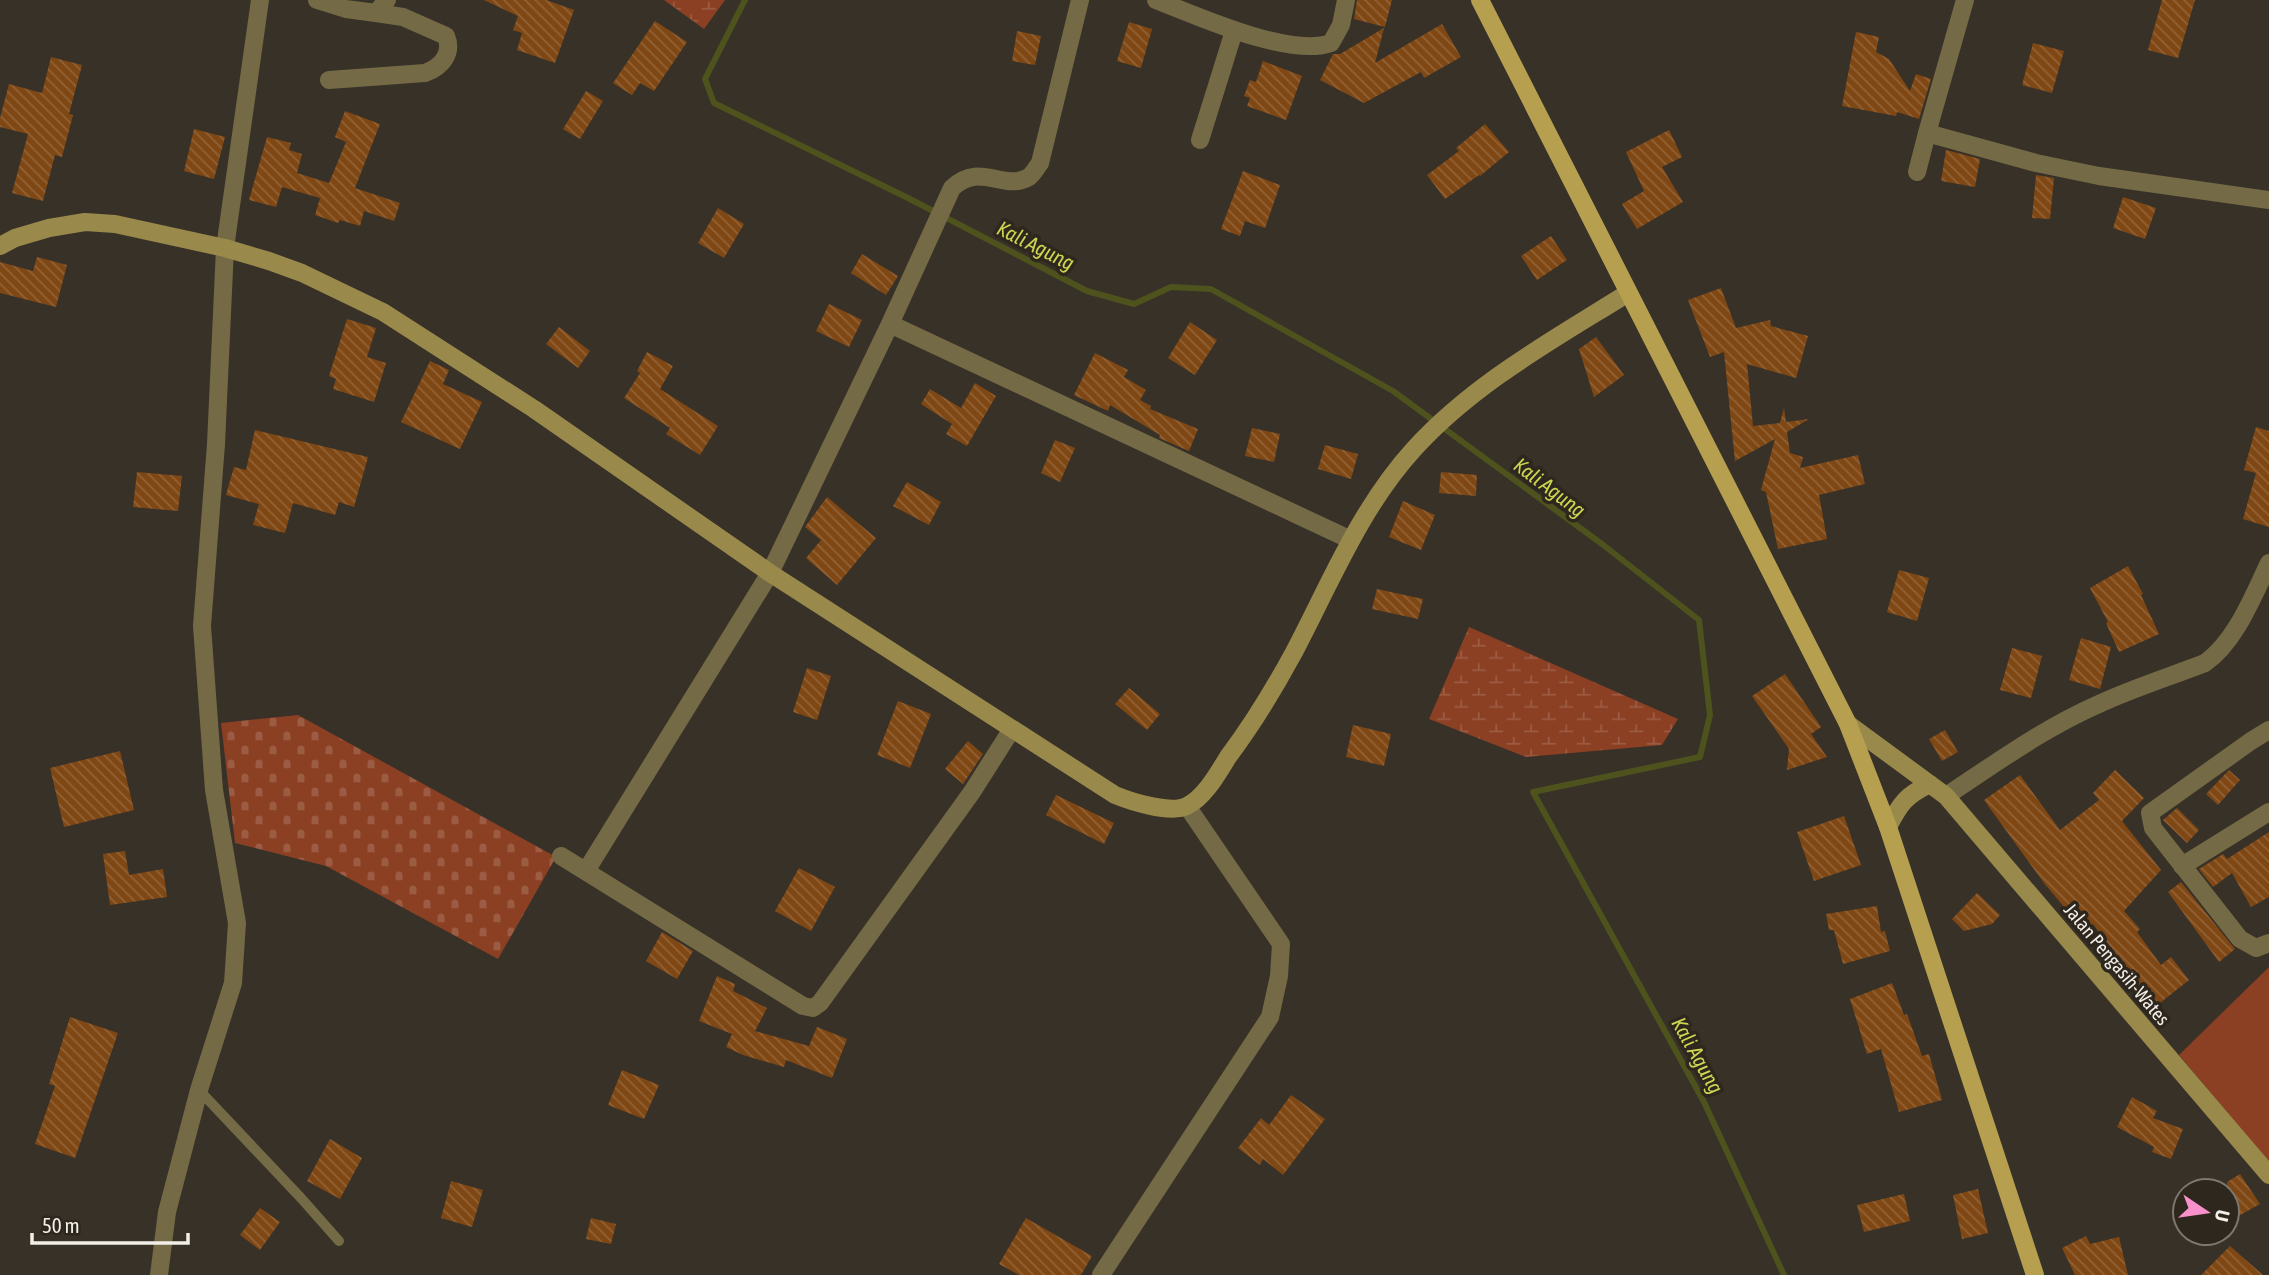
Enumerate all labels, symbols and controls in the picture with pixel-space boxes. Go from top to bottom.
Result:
water label: Kali Agung [993,215,1079,275]
water label: Kali Agung [1510,452,1590,522]
street label: Jalan Pengasih-Wates [2060,899,2174,1029]
water label: Kali Agung [1667,1013,1729,1097]
north arrow [2171,1177,2241,1247]
scale bar [32,1202,187,1246]
text: U [2211,1208,2235,1224]
text: 50 m [42,1213,80,1237]

